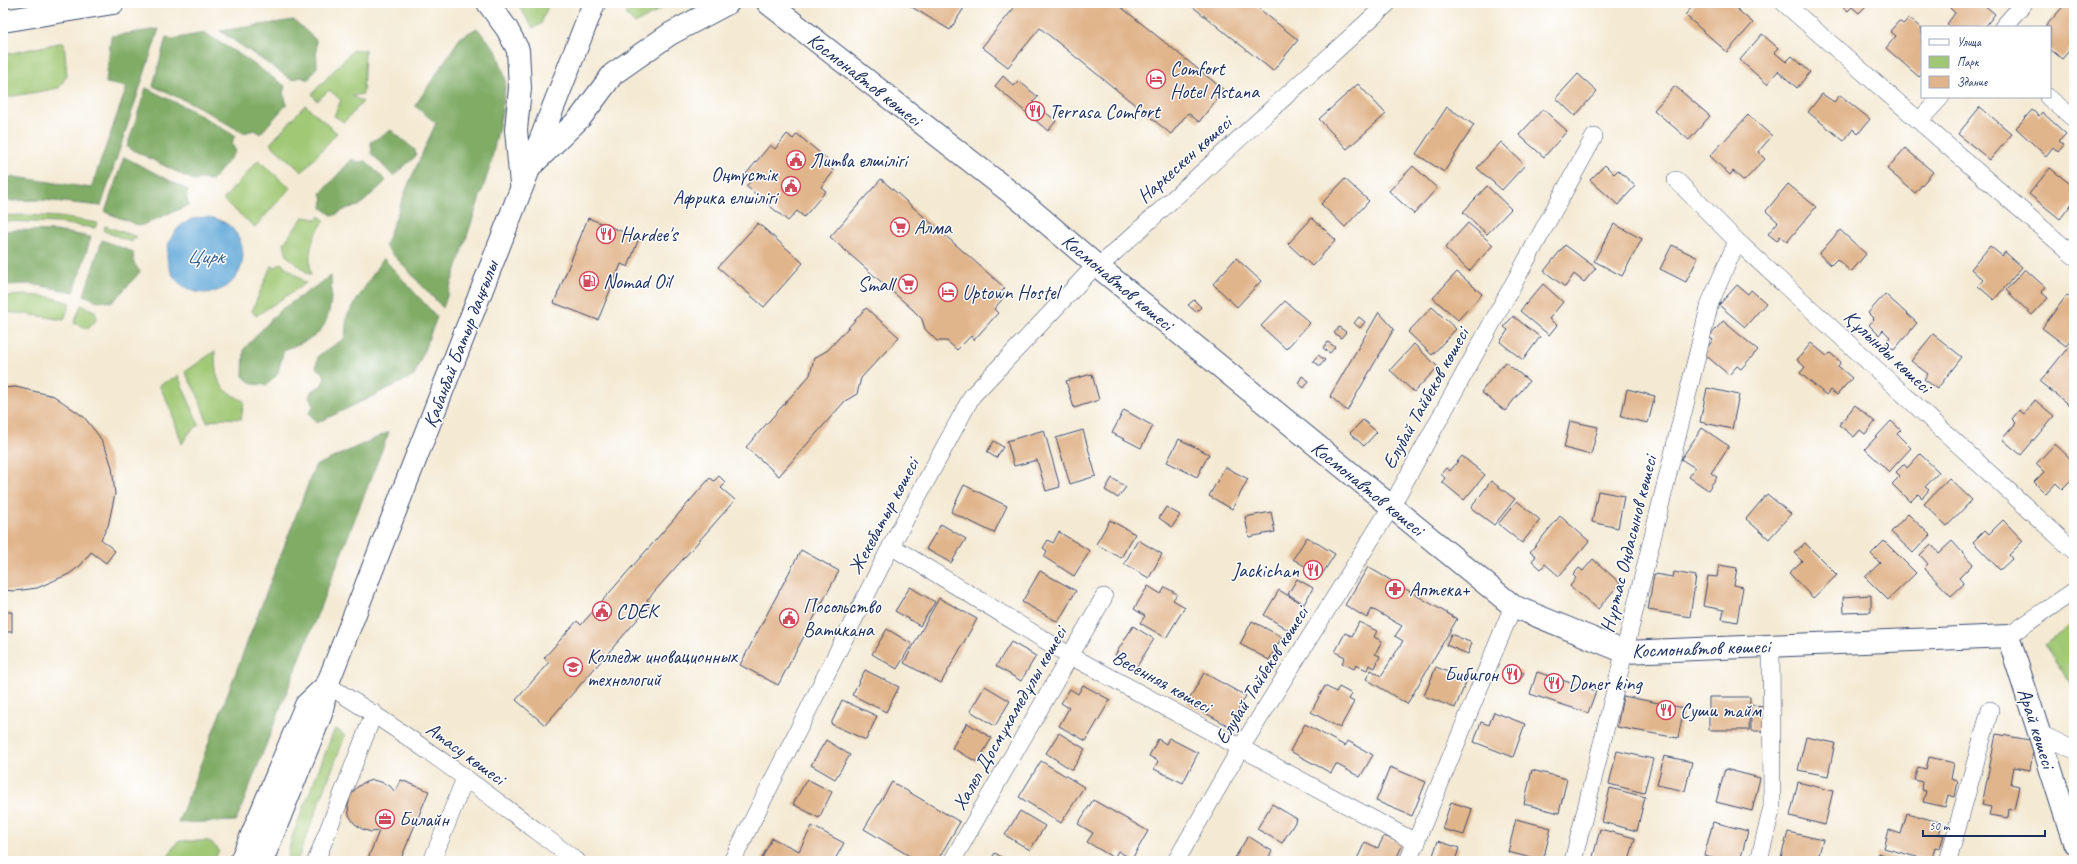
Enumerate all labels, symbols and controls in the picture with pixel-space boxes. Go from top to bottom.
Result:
legend [1921,26,2051,98]
street label: Космонавтов көшесі [803,27,929,133]
text: Улица [1957,34,1982,50]
text: Парк [1957,54,1980,70]
place label: Comfort Hotel Astana [1170,56,1260,104]
hotel icon: Comfort Hotel Astana [1145,68,1167,90]
text: Здание [1957,74,1988,90]
place label: Terrasa Comfort [1049,99,1162,124]
restaurant icon: Terrasa Comfort [1024,100,1046,122]
street label: Наркескен көшесі [1132,109,1239,208]
place label: Литва елшілігі [810,148,909,173]
public building icon: Литва елшілігі [785,149,807,171]
place label: Оңтүстік Африка елшілігі [673,162,779,210]
public building icon: Оңтүстік Африка елшілігі [780,175,802,197]
place label: Алма [914,215,953,240]
supermarket icon: Алма [889,216,911,238]
place label: Hardee's [620,222,679,247]
restaurant icon: Hardee's [595,223,617,245]
street label: Космонавтов көшесі [1057,228,1180,338]
water label: Цирк [186,243,227,269]
street label: Қабанбай Батыр даңғылы [417,256,504,431]
place label: Nomad Oil [603,269,675,294]
fuel station icon: Nomad Oil [578,270,600,292]
place label: Small [858,272,898,297]
supermarket icon: Small [897,273,919,295]
place label: Uptown Hostel [962,280,1063,305]
hotel icon: Uptown Hostel [937,281,959,303]
street label: Құлынды көшесі [1839,304,1938,400]
street label: Елубай Тайбеков көшесі [1376,321,1476,473]
street label: Космонавтов көшесі [1306,435,1431,543]
street label: Нұртас Оңдасынов көшесі [1594,451,1663,635]
street label: Жекебатыр көшесі [842,452,926,579]
place label: Jackichan [1231,558,1300,583]
restaurant icon: Jackichan [1302,559,1324,581]
place label: Аптека+ [1409,577,1471,602]
pharmacy icon: Аптека+ [1384,578,1406,600]
place label: Посольство Ватикана [803,594,881,642]
place label: CDEK [616,599,661,624]
public building icon: CDEK [591,600,613,622]
street label: Елубай Тайбеков көшесі [1209,600,1315,749]
public building icon: Посольство Ватикана [778,607,800,629]
street label: Халел Досмұхамедұлы көшесі [947,620,1073,814]
street label: Космонавтов көшесі [1632,634,1773,663]
place label: Колледж иновационных технологий [587,644,739,692]
street label: Весенняя көшесі [1108,644,1217,720]
school or university icon: Колледж иновационных технологий [562,656,584,678]
place label: Бибигон [1444,662,1500,687]
restaurant icon: Бибигон [1501,663,1523,685]
place label: Doner king [1568,671,1643,696]
restaurant icon: Doner king [1543,672,1565,694]
street label: Арай көшесі [2012,685,2062,774]
place label: Суши тайм [1680,698,1763,723]
restaurant icon: Суши тайм [1655,699,1677,721]
street label: Атасу көшесі [421,716,512,792]
place label: Билайн [399,807,451,832]
office icon: Билайн [374,808,396,830]
scale bar [1923,812,2045,838]
text: 50 m [1929,818,1951,834]

